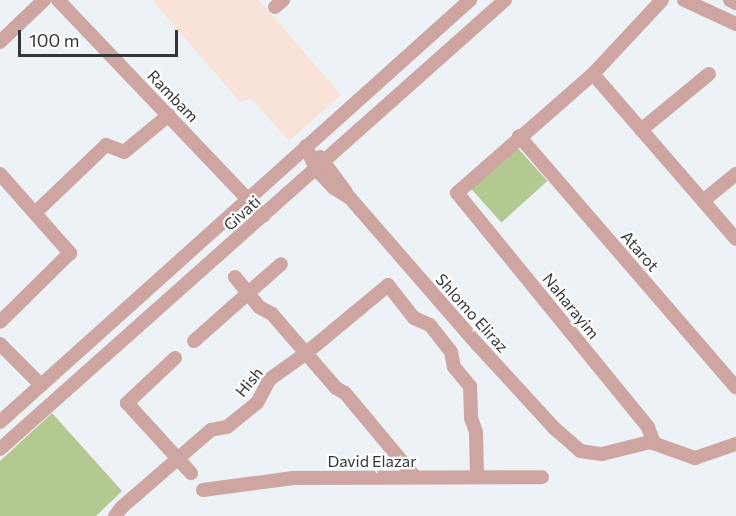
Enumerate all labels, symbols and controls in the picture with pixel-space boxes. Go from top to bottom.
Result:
scale bar [21,18,182,56]
text: 100 m [29,29,79,51]
street label: Rambam [144,66,202,126]
street label: Givati [220,192,264,234]
street label: Atarot [617,227,663,275]
street label: Naharayim [539,269,603,343]
street label: Shlomo Eliraz [432,270,512,356]
street label: Hish [231,363,267,401]
street label: David Elazar [327,451,417,471]

